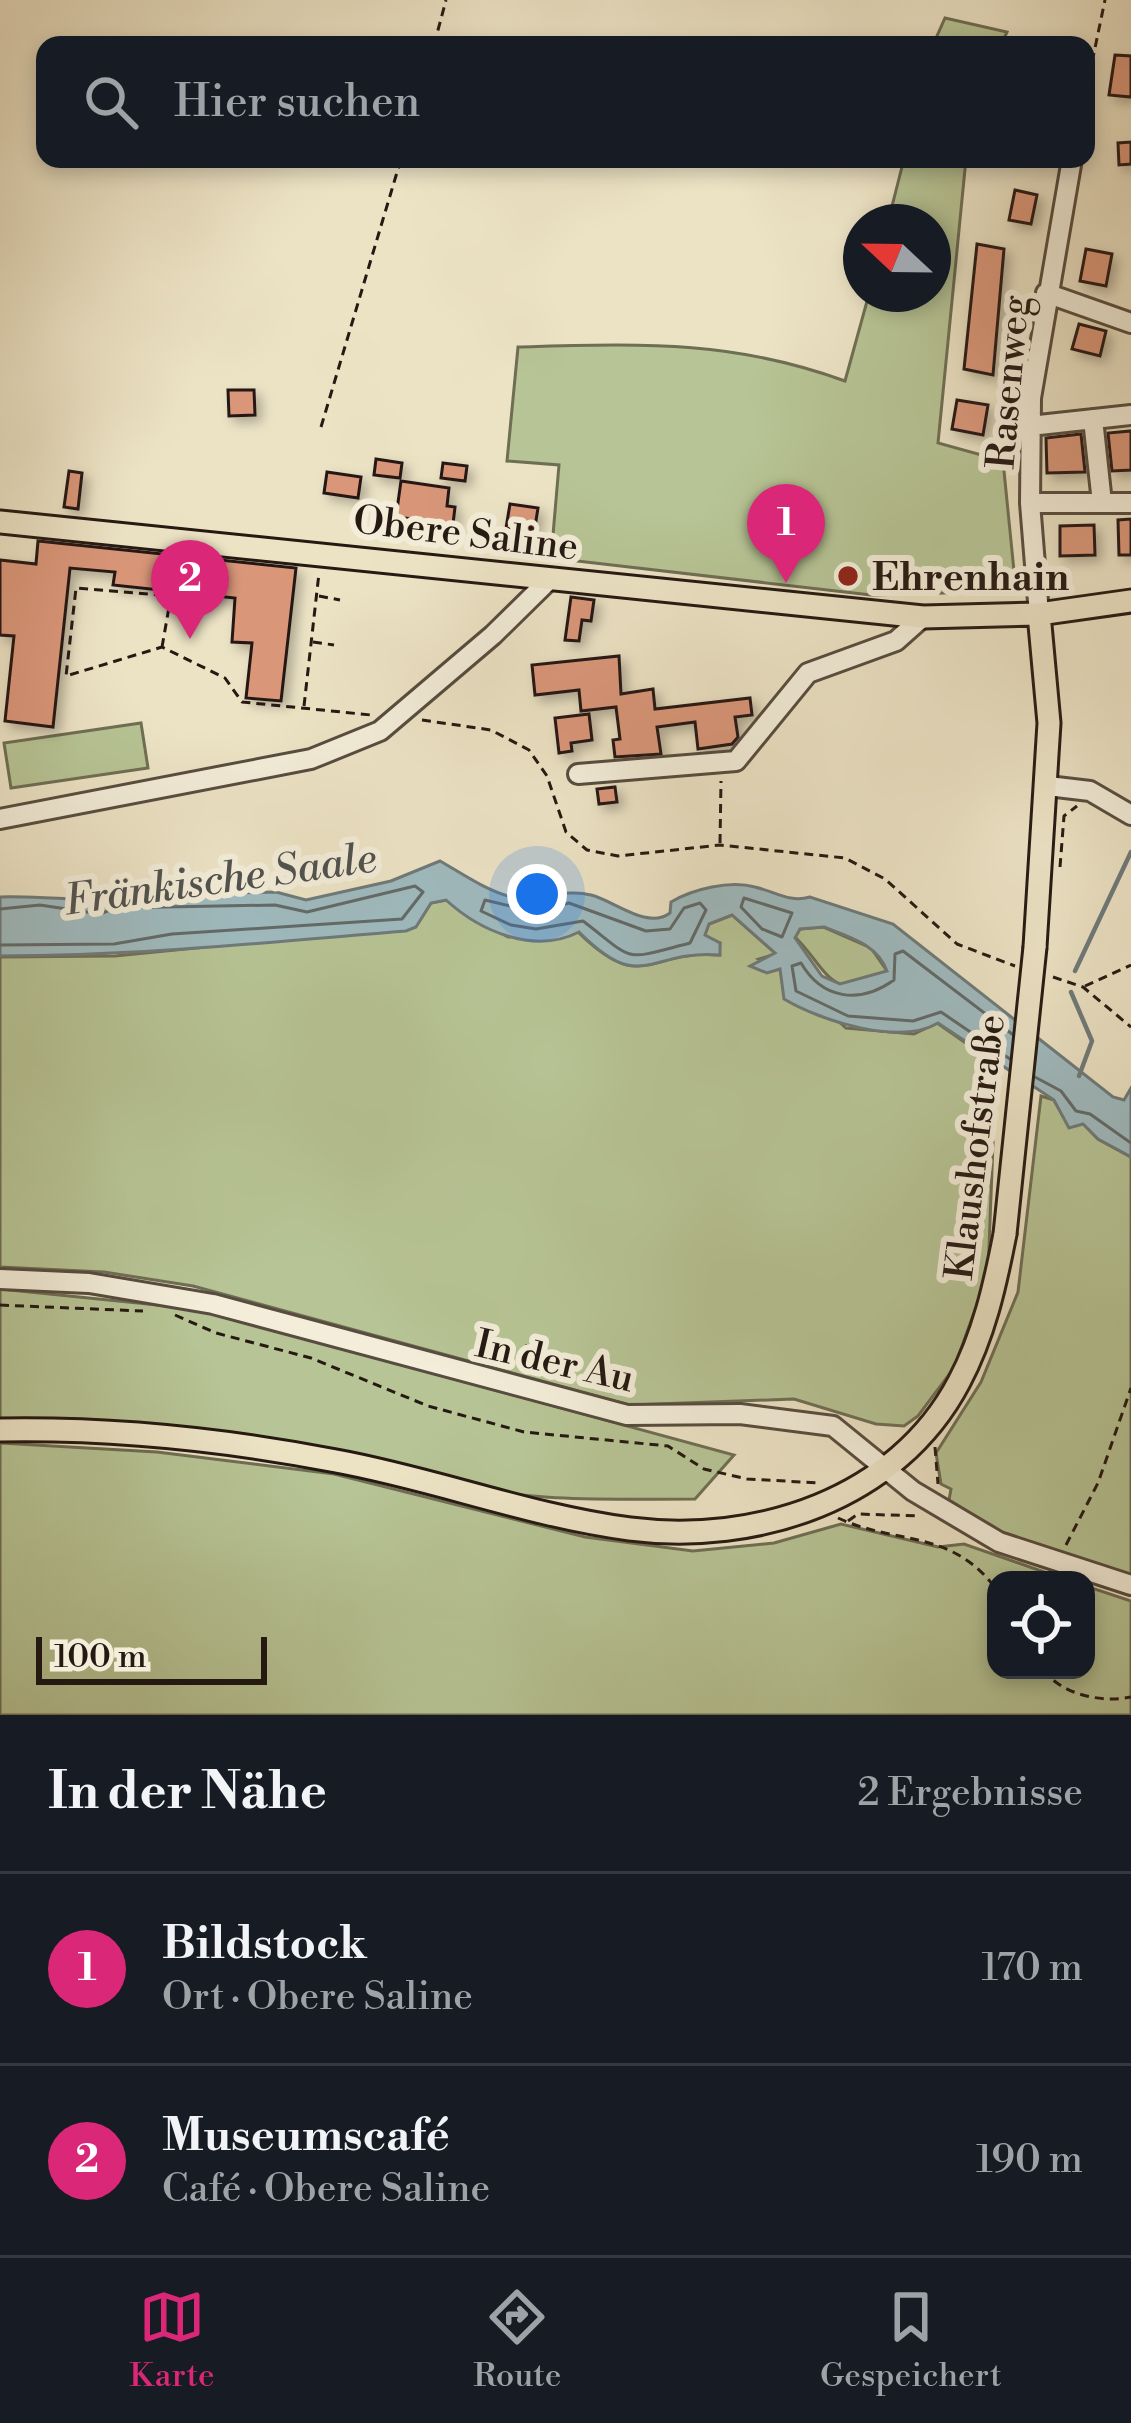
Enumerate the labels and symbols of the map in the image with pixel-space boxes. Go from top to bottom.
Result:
north arrow [843,204,951,312]
street label: Rasenweg [977,293,1041,471]
pin: 1 [747,484,825,583]
street label: Obere Saline [350,496,581,573]
pin: 2 [151,540,229,639]
place label: Ehrenhain [872,554,1069,603]
marker: Ehrenhain [835,563,861,589]
water label: Fränkische Saale [61,832,380,929]
your location [507,864,567,924]
street label: Klaushofstraße [936,1012,1017,1283]
street label: In der Au [470,1320,639,1404]
scale bar [36,1631,267,1684]

